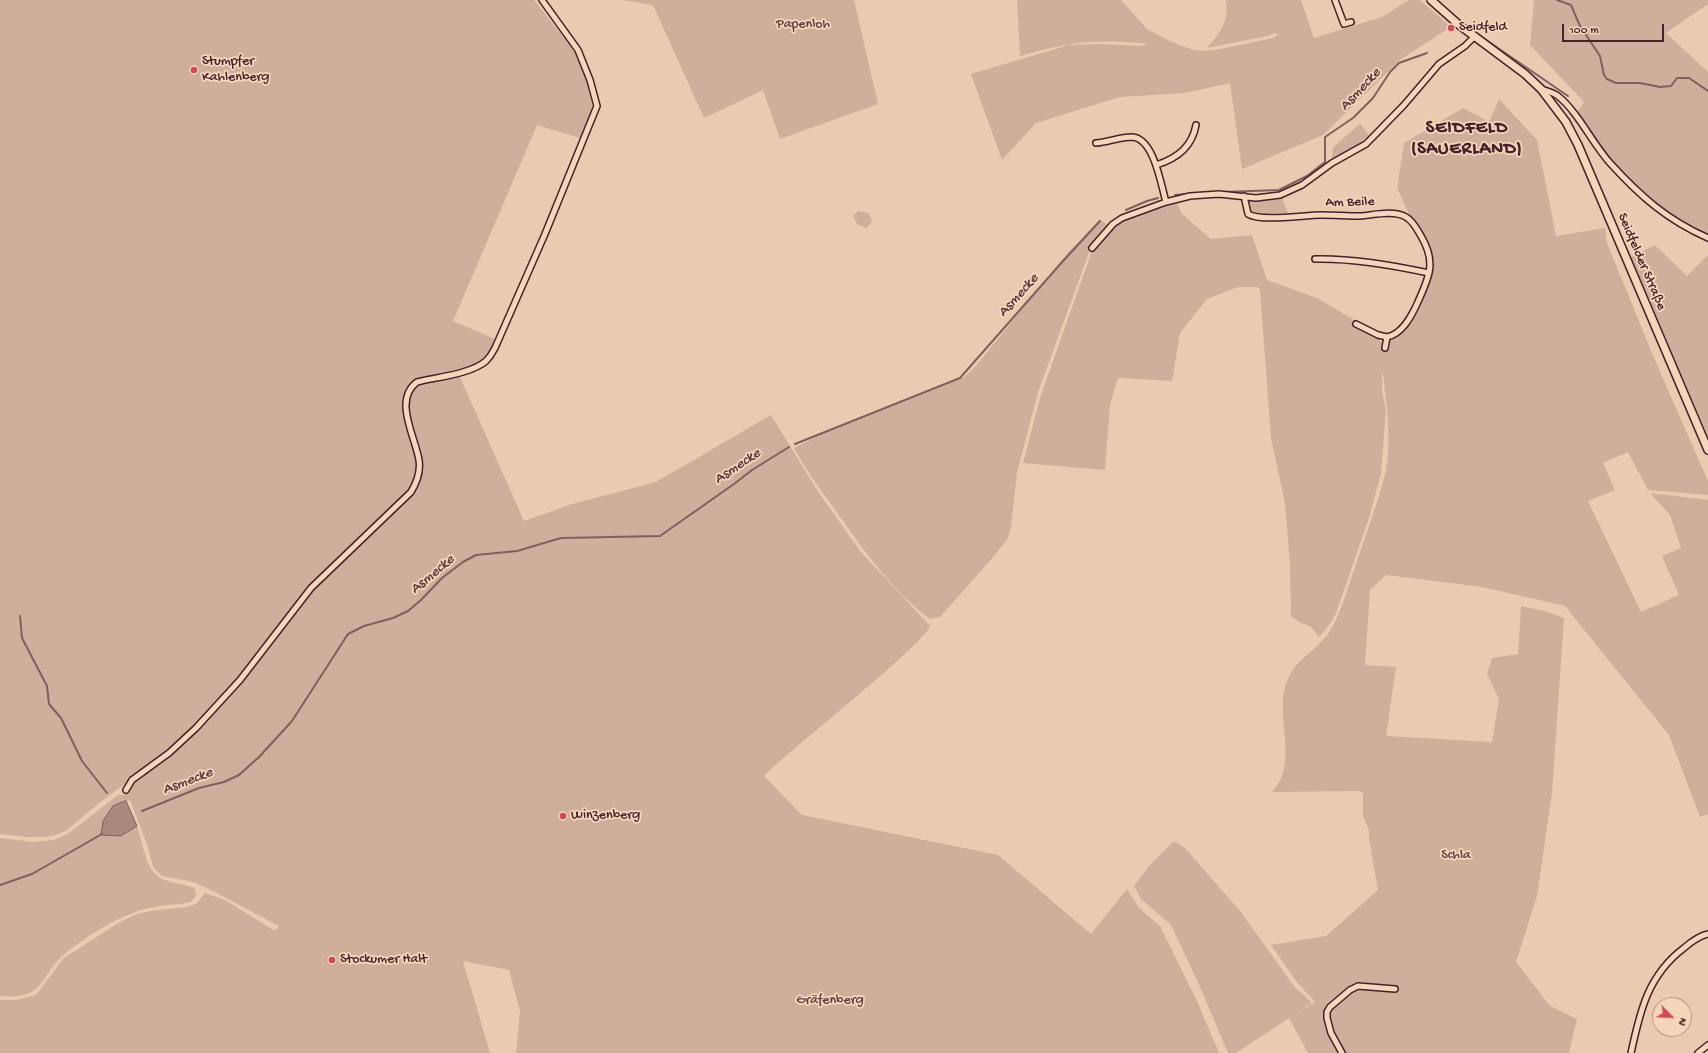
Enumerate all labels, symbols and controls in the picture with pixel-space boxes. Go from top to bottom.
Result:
scale bar [1564,16,1666,42]
park label: Papenloh [776,17,830,33]
place label: Seidfeld [1459,20,1507,36]
marker: Seidfeld [1446,23,1456,33]
text: 100 m [1569,24,1599,38]
place label: Stumpfer Kahlenberg [202,54,269,86]
marker: Stumpfer Kahlenberg [189,65,199,75]
water label: Asmecke [1337,65,1385,115]
district label: SEIDFELD (SAUERLAND) [1411,118,1523,160]
street label: Am Beile [1325,194,1375,212]
street label: Seidfelder Straße [1613,211,1669,313]
water label: Asmecke [995,271,1043,321]
water label: Asmecke [711,445,765,489]
water label: Asmecke [407,551,459,599]
water label: Asmecke [160,764,216,800]
place label: Winzenberg [571,808,640,824]
marker: Winzenberg [558,811,568,821]
park label: Schla [1441,848,1471,864]
place label: Stockumer Halt [340,952,427,968]
marker: Stockumer Halt [327,955,337,965]
park label: Gräfenberg [796,993,864,1009]
north arrow [1652,997,1692,1037]
text: N [1675,1016,1689,1027]

